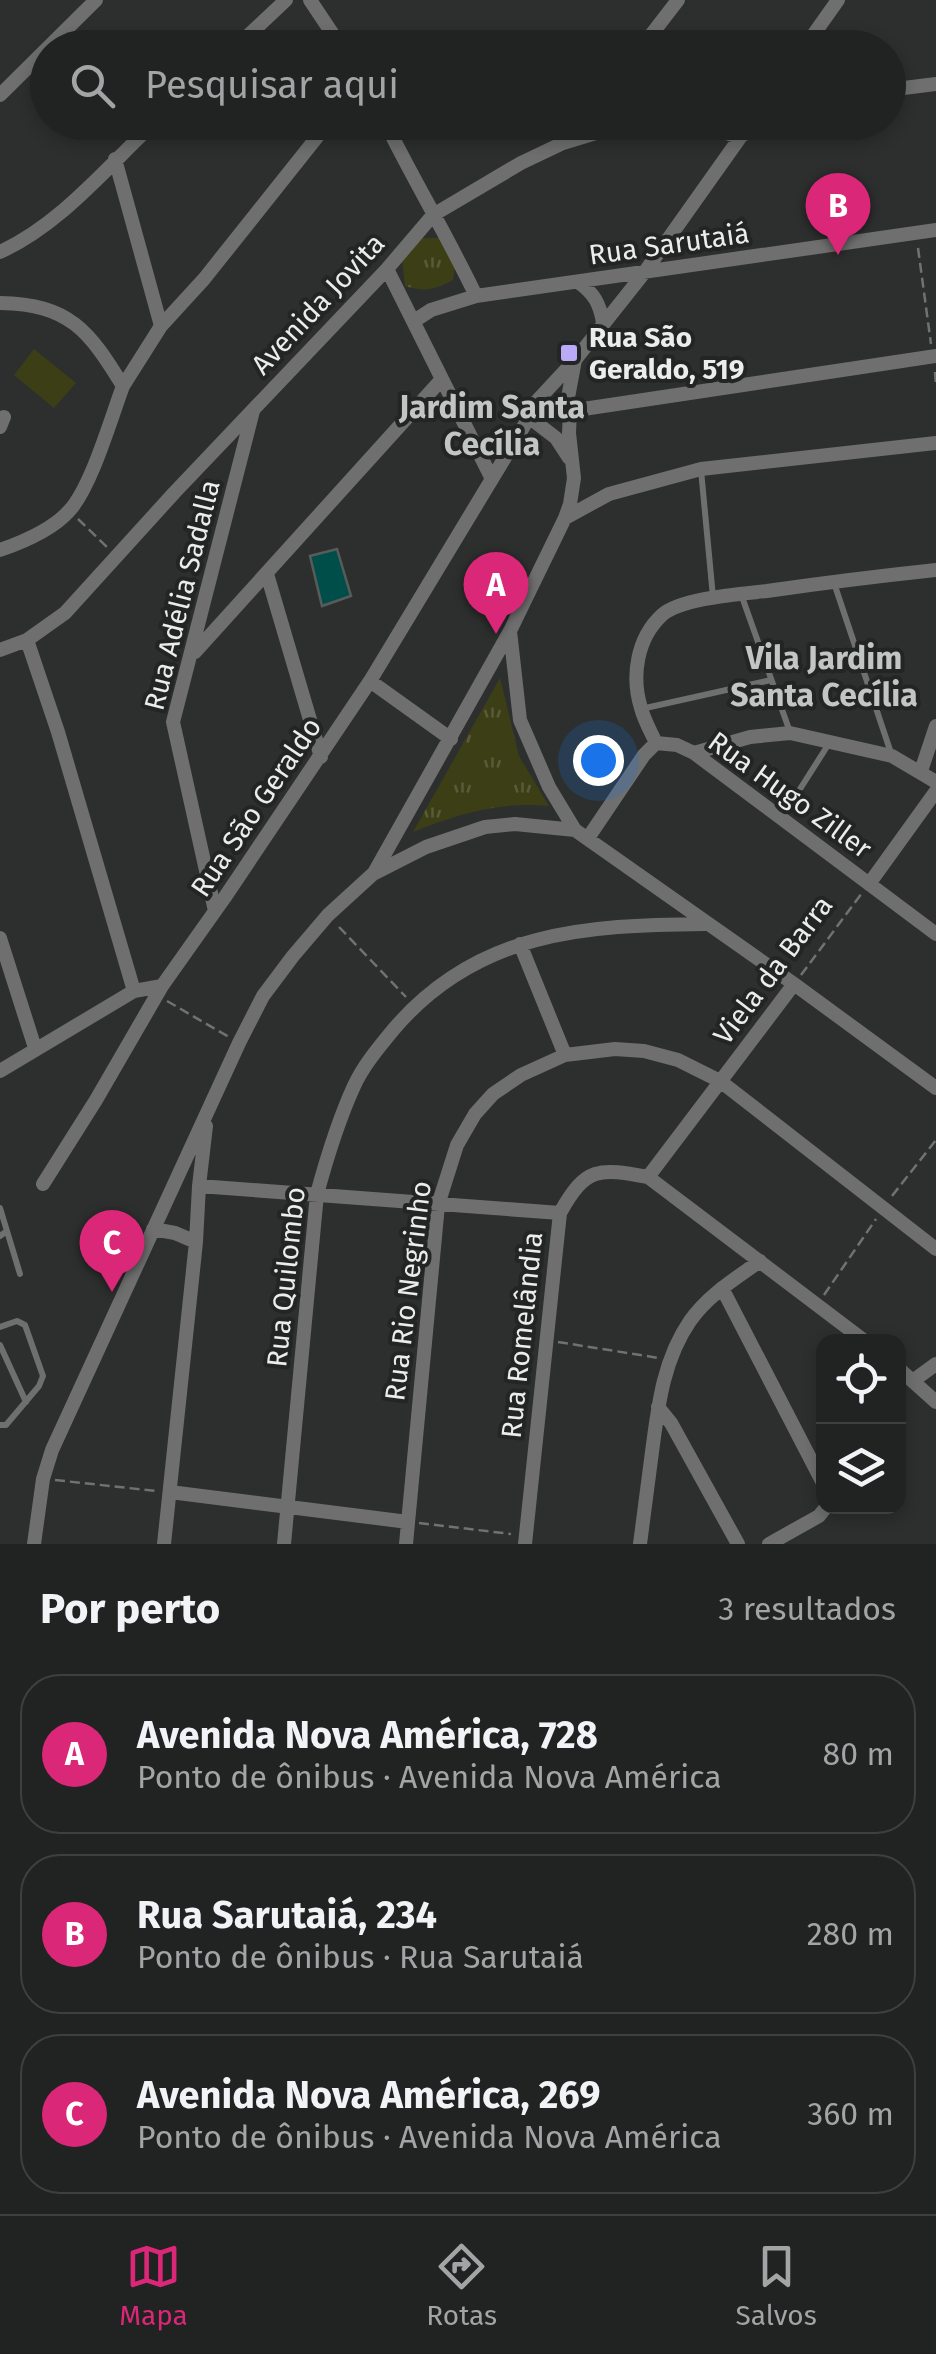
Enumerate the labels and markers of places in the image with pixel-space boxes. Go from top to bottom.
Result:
pin: B [806,172,870,255]
place label: Rua São Geraldo, 519 [589,321,744,386]
marker: Rua São Geraldo, 519 [558,342,580,364]
pin: A [464,552,528,634]
pin: C [80,1210,144,1292]

